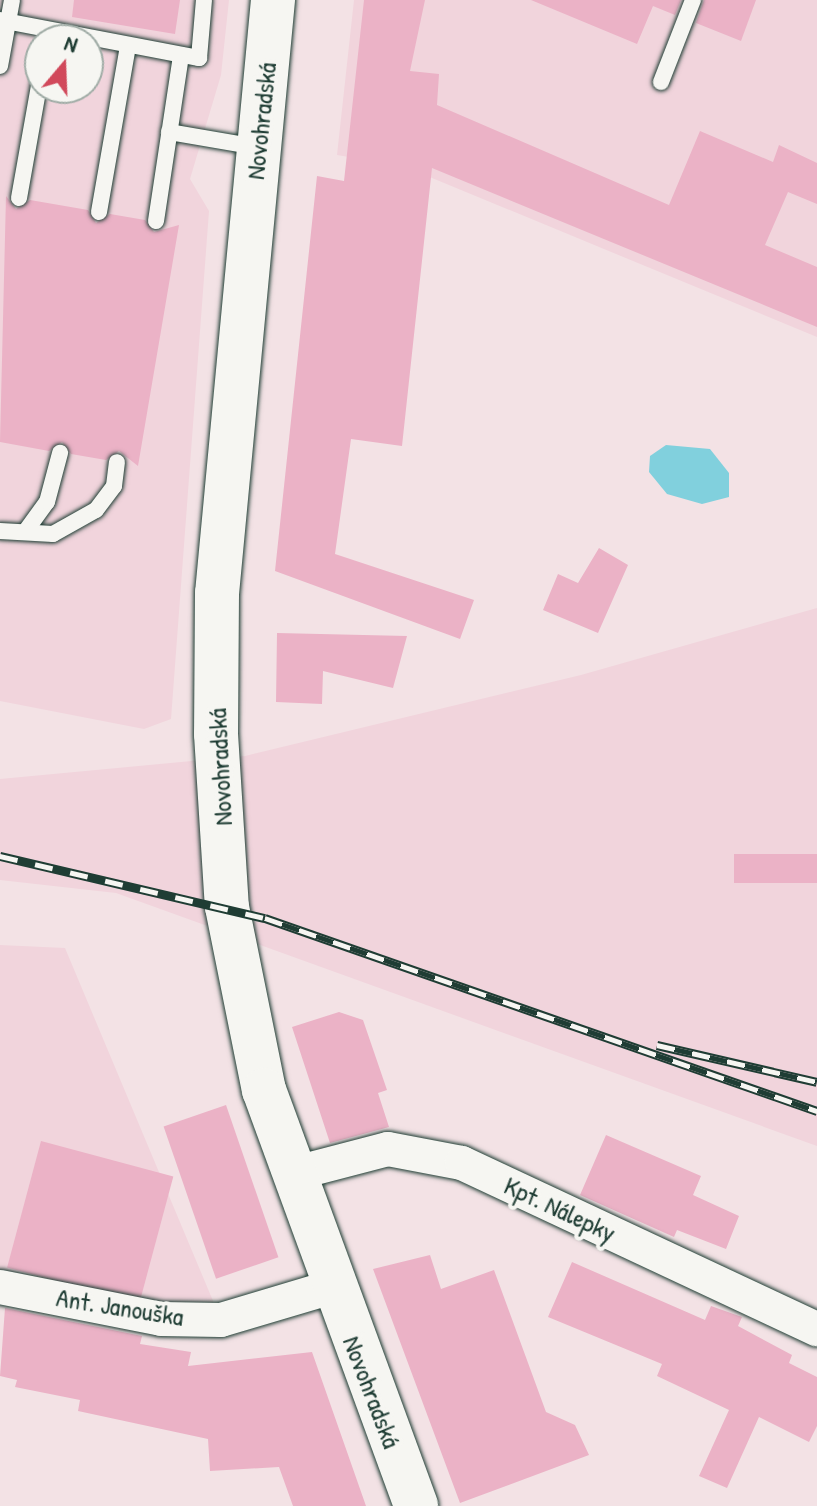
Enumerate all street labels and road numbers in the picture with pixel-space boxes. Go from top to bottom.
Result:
street label: Novohradská [239,61,283,181]
street label: Novohradská [201,708,239,826]
street label: Kpt. Nálepky [499,1170,621,1248]
street label: Ant. Janouška [54,1282,186,1332]
street label: Novohradská [336,1332,408,1452]

